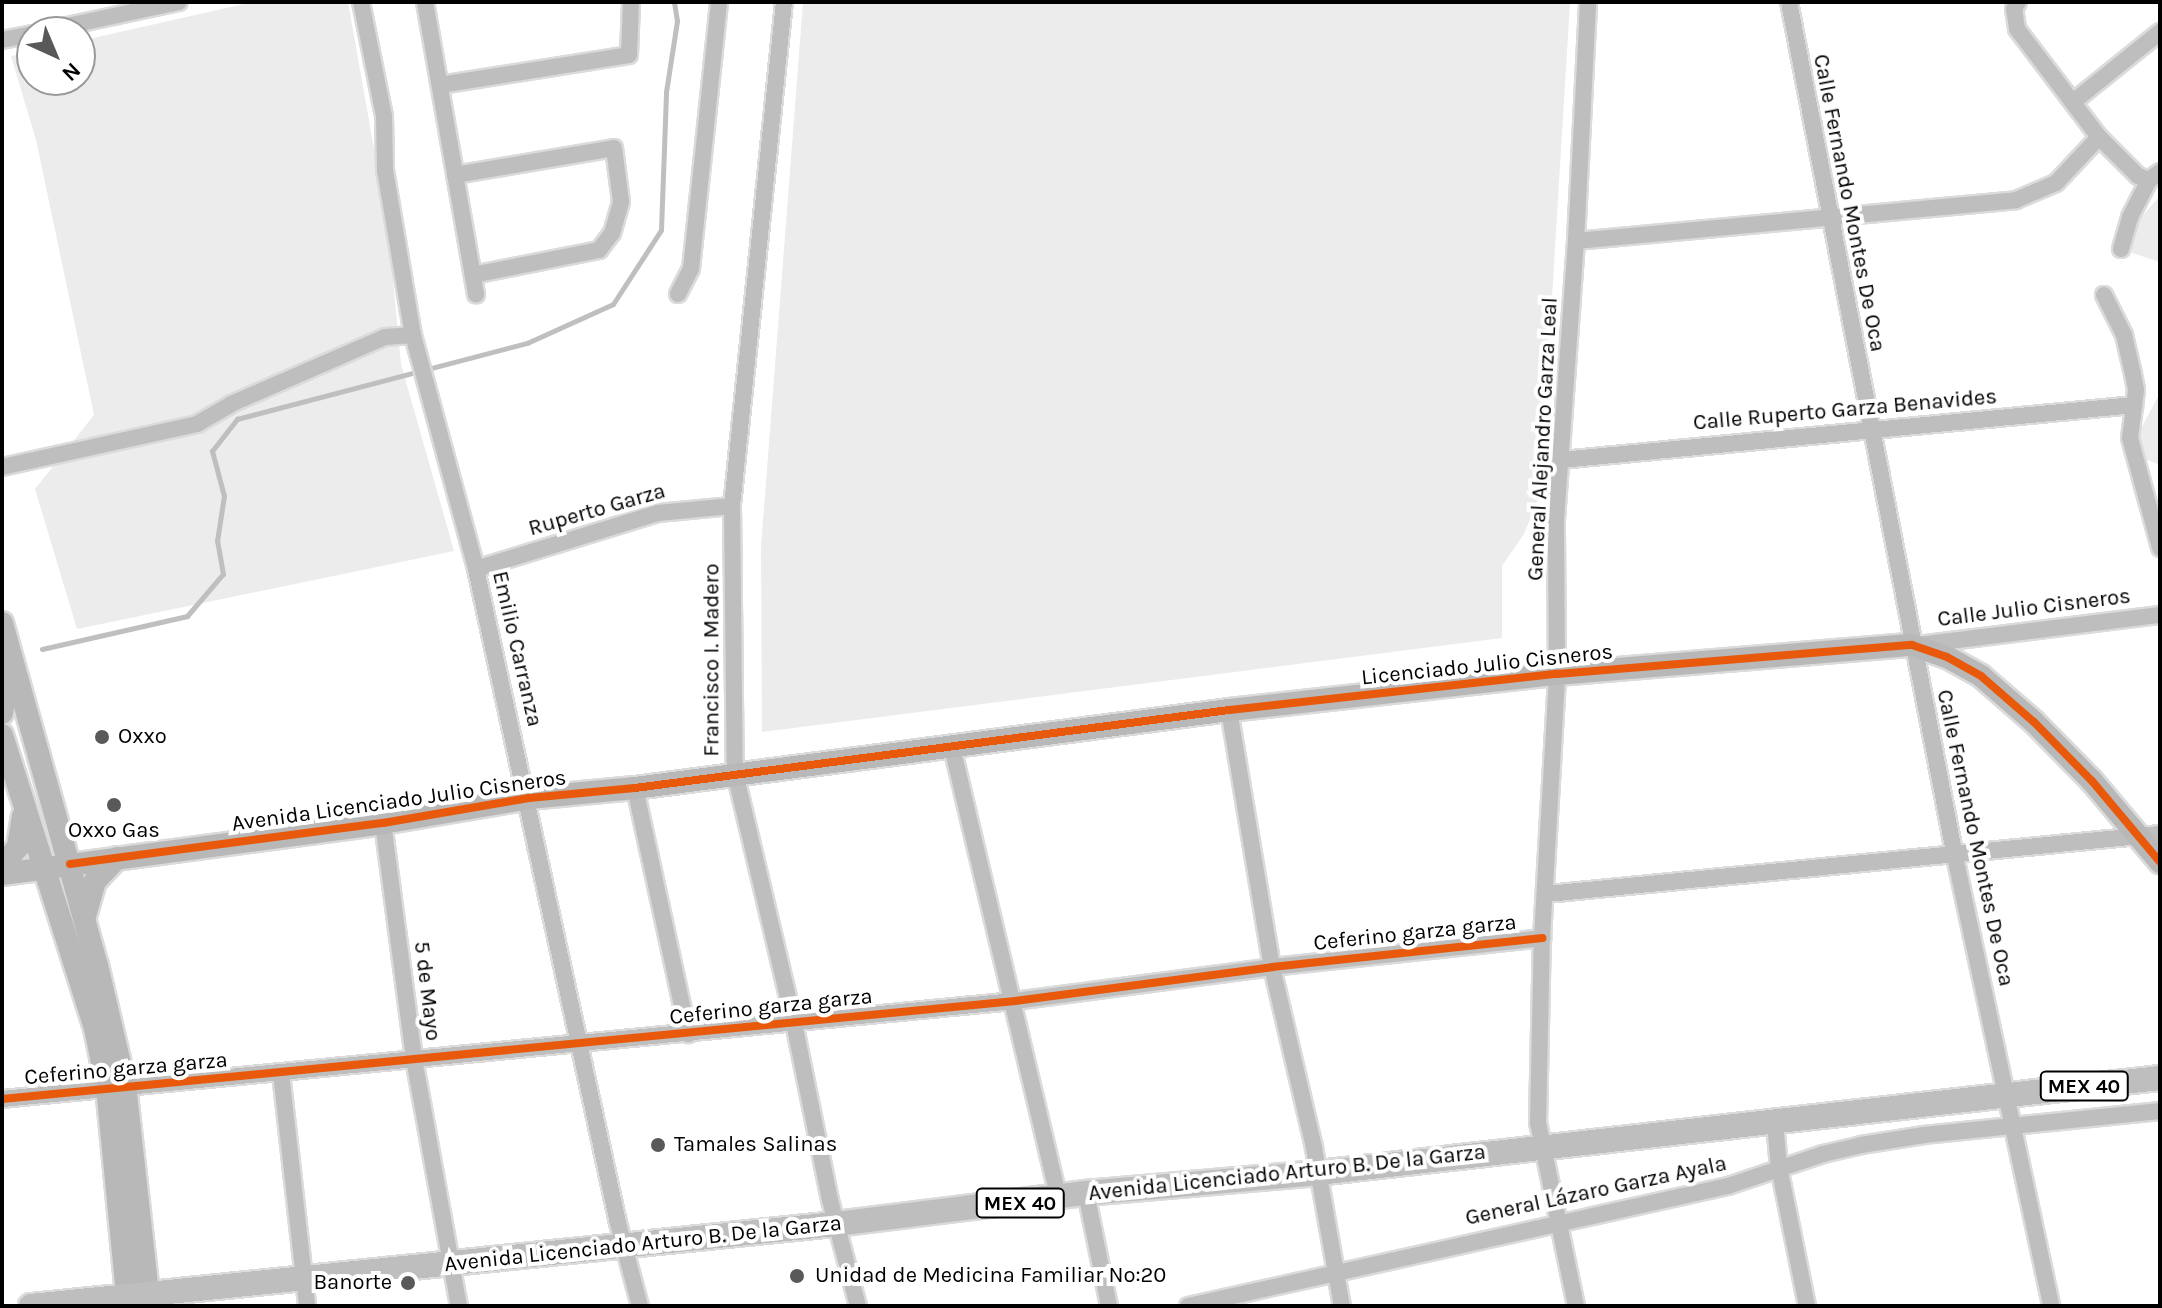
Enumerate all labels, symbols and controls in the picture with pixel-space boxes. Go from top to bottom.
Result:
north arrow [16,16,96,96]
street label: Calle Fernando Montes De Oca [1807,52,1891,354]
text: N [57,57,86,87]
street label: General Alejandro Garza Leal [1522,297,1564,581]
street label: Calle Ruperto Garza Benavides [1692,384,1998,436]
street label: Ruperto Garza [525,478,669,542]
street label: Francisco I. Madero [699,563,725,757]
street label: Emilio Carranza [486,569,548,729]
street label: Calle Julio Cisneros [1936,583,2132,633]
street label: Licenciado Julio Cisneros [1360,639,1614,691]
street label: Calle Fernando Montes De Oca [1931,687,2019,989]
place label: Oxxo [118,724,167,750]
marker: Oxxo [93,728,111,746]
street label: Avenida Licenciado Julio Cisneros [230,764,568,838]
marker: Oxxo Gas [105,796,123,814]
place label: Oxxo Gas [68,818,160,844]
street label: Ceferino garza garza [1312,909,1518,957]
street label: 5 de Mayo [408,940,446,1042]
street label: Ceferino garza garza [668,983,874,1031]
street label: Ceferino garza garza [23,1047,229,1091]
road number: MEX 40 [2038,1070,2130,1102]
place label: Tamales Salinas [674,1132,837,1158]
marker: Tamales Salinas [649,1136,667,1154]
street label: Avenida Licenciado Arturo B. De la Garza [1087,1139,1487,1207]
street label: General Lázaro Garza Ayala [1463,1150,1729,1232]
road number: MEX 40 [974,1187,1066,1219]
street label: Avenida Licenciado Arturo B. De la Garza [443,1210,843,1278]
place label: Unidad de Medicina Familiar No:20 [815,1263,1166,1289]
marker: Unidad de Medicina Familiar No:20 [786,1265,808,1287]
place label: Banorte [313,1270,392,1296]
marker: Banorte [399,1274,417,1292]

